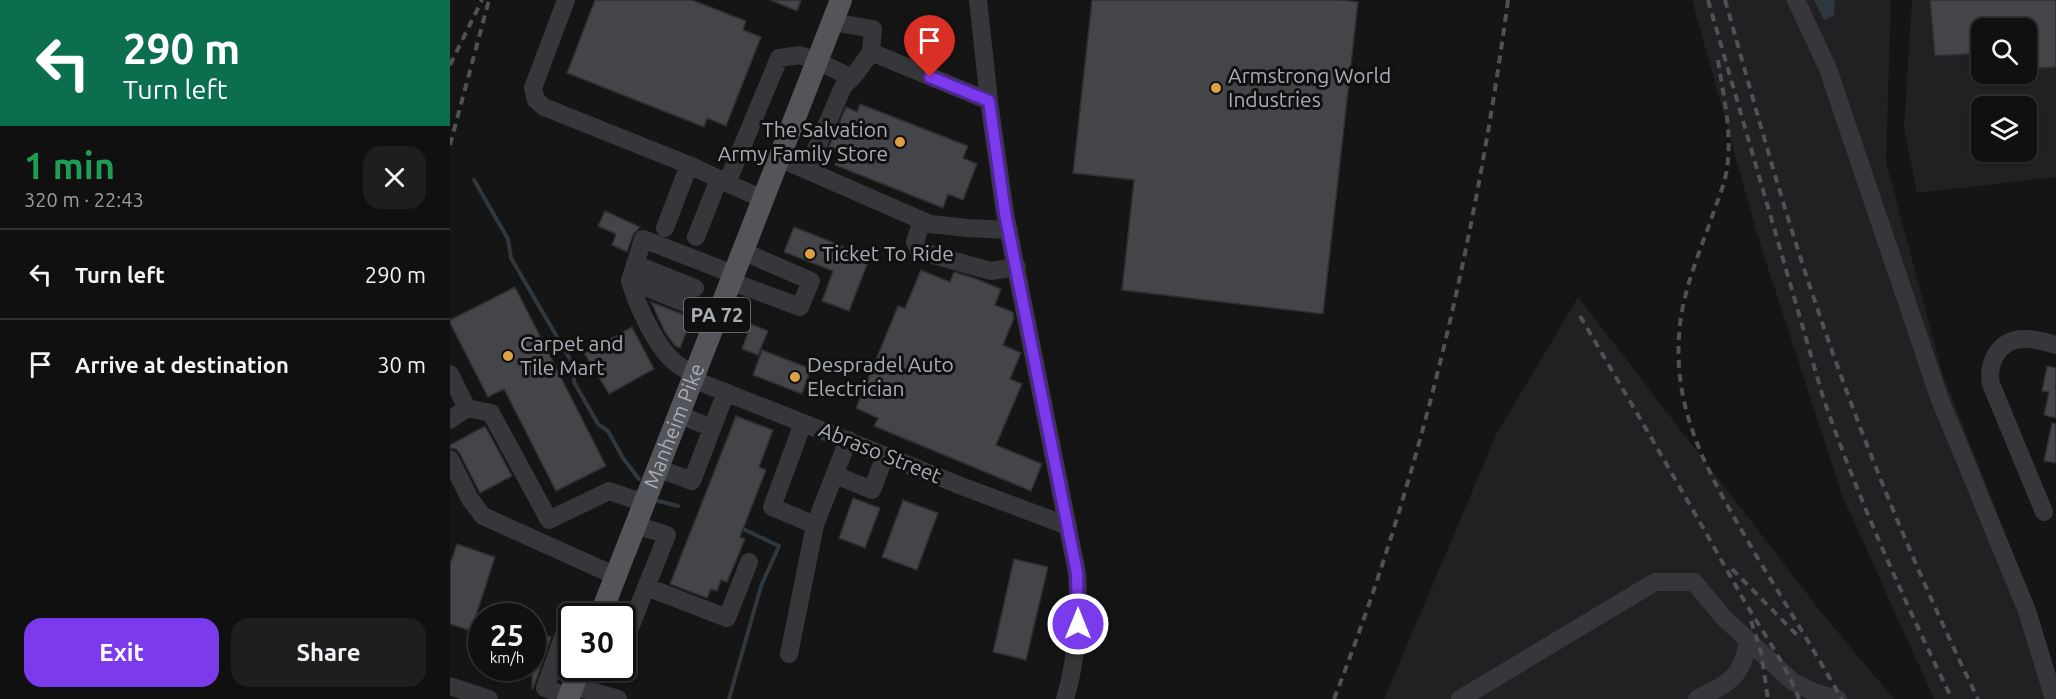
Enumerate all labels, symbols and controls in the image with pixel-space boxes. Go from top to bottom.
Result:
pin [904,15,955,77]
map controls [1971,18,2037,162]
button: search [1971,18,2037,84]
icon: left [24,24,102,102]
icon: arrive [913,24,946,57]
text: 290 m [123,25,240,72]
place label: Armstrong World Industries [1228,63,1391,111]
text: Turn left [123,74,227,104]
marker: Armstrong World Industries [1209,81,1223,95]
button: layers [1971,96,2037,162]
place label: The Salvation Army Family Store [718,117,888,165]
marker: The Salvation Army Family Store [893,135,907,149]
text: 1 min [24,145,115,186]
button: close [363,146,426,209]
text: 320 m · 22:43 [24,188,144,211]
place label: Ticket To Ride [822,241,954,265]
marker: Ticket To Ride [803,247,817,261]
icon: left [24,258,57,291]
text: Turn left [75,262,165,287]
text: 290 m [365,262,426,287]
road number: PA 72 [684,298,750,332]
place label: Carpet and Tile Mart [520,331,624,379]
icon: arrive [24,348,57,381]
marker: Carpet and Tile Mart [501,349,515,363]
text: Arrive at destination [75,352,289,377]
text: 30 m [377,352,426,377]
place label: Despradel Auto Electrician [807,352,954,400]
street label: Manheim Pike [638,360,709,492]
marker: Despradel Auto Electrician [788,370,802,384]
street label: Abraso Street [816,417,945,487]
position arrow [1046,592,1110,656]
speed limit sign: 30 [558,603,636,681]
button: Exit [24,618,219,687]
button: Share [231,618,426,687]
text: 25 [490,618,524,652]
text: km/h [490,649,524,666]

